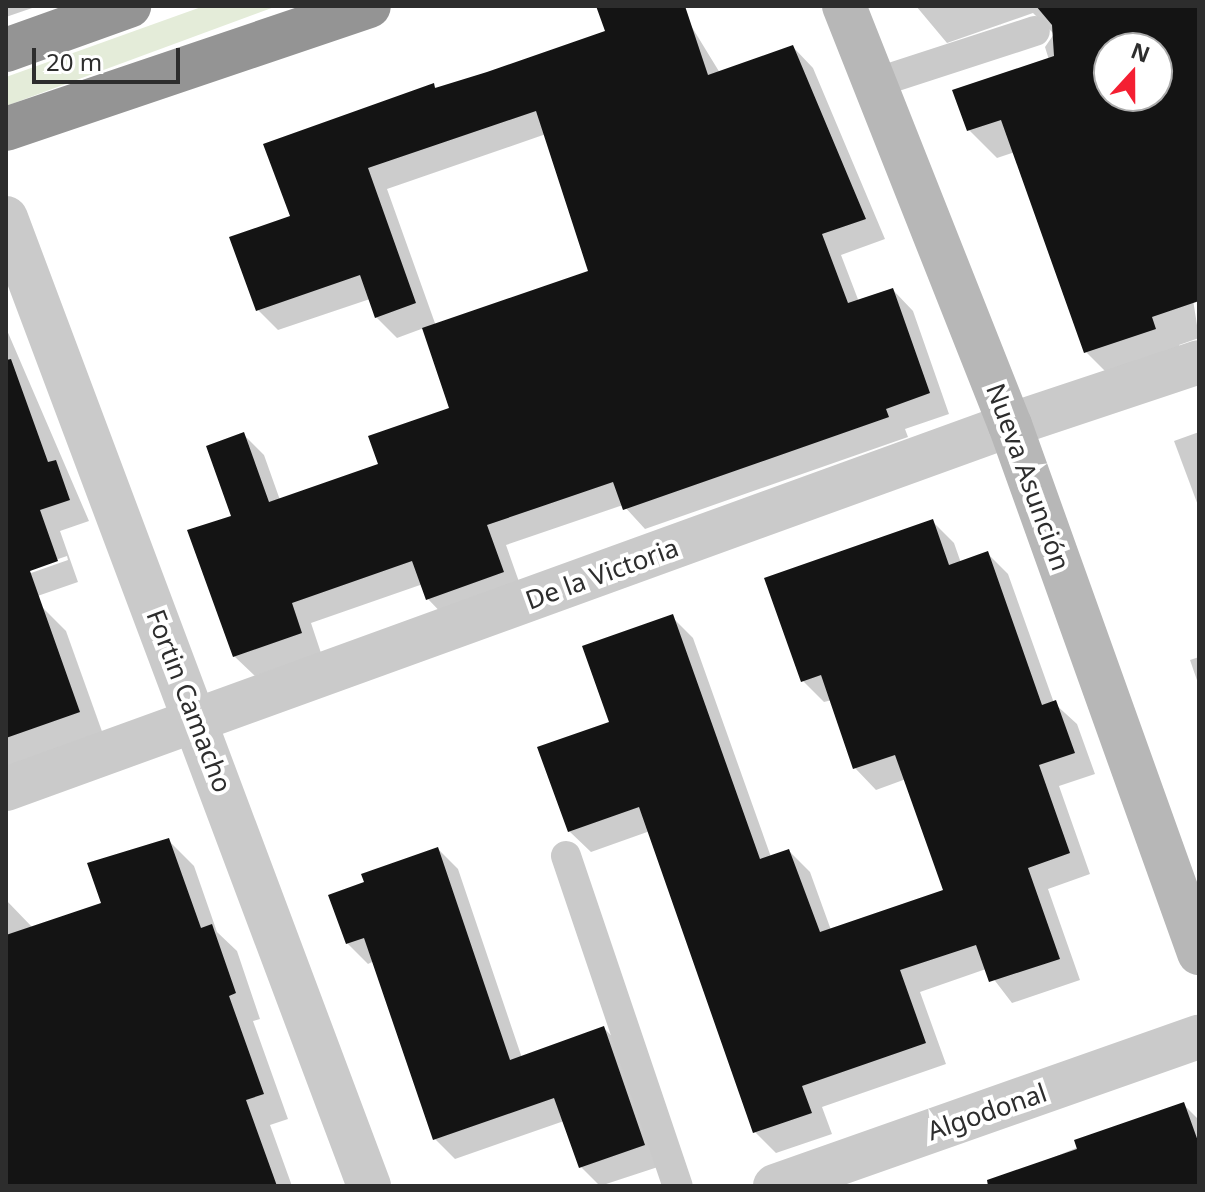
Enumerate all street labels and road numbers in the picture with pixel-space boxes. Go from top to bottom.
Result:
street label: Nueva Asunción [980,379,1076,575]
street label: De la Victoria [521,532,683,616]
street label: Fortin Camacho [140,605,238,797]
street label: Algodonal [923,1077,1051,1147]

